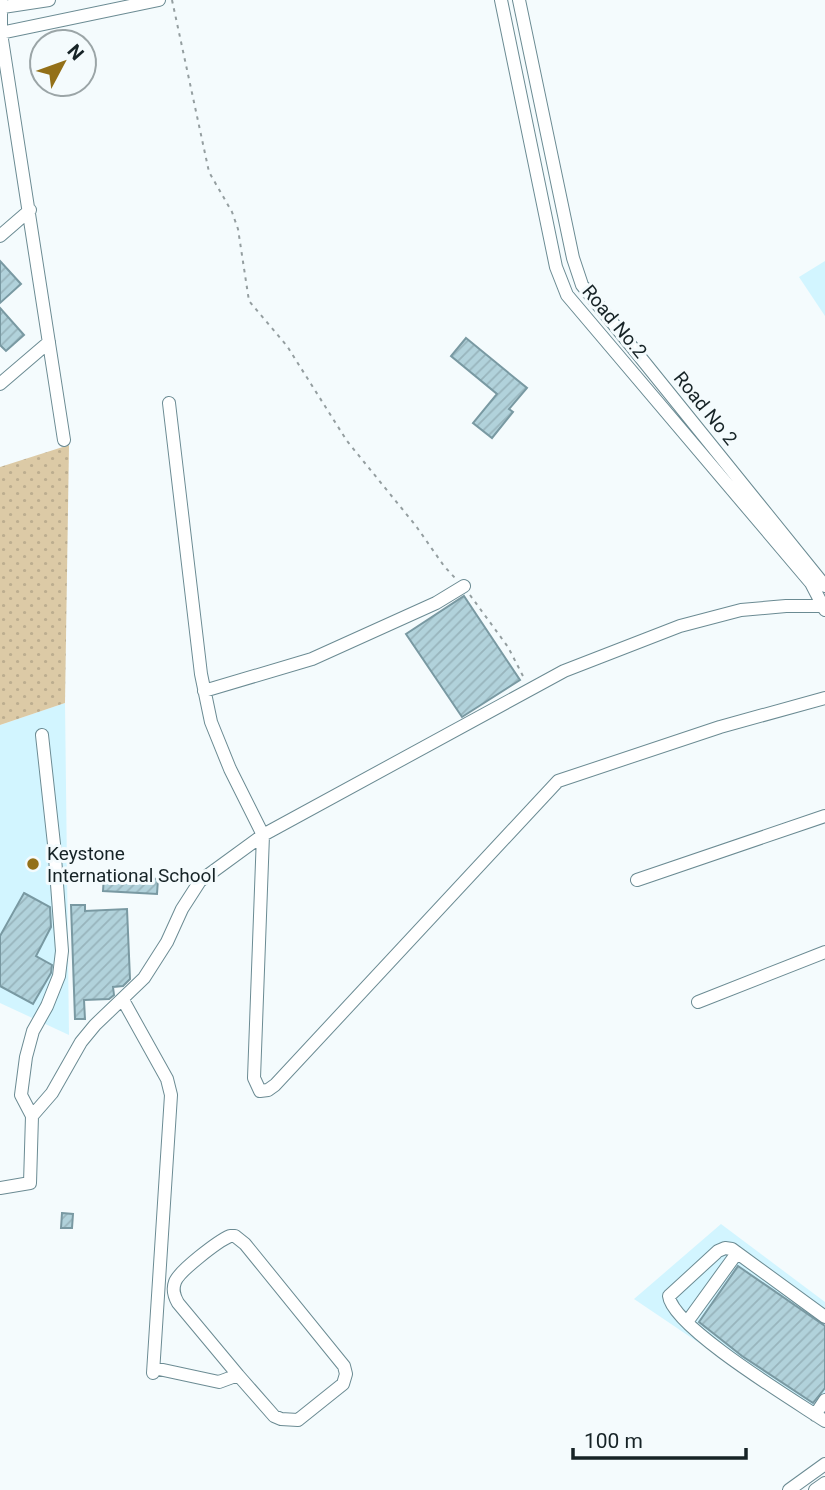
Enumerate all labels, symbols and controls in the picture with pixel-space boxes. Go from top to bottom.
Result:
north arrow [28,28,98,98]
text: N [62,40,89,65]
street label: Road No.2 [577,280,652,363]
street label: Road No 2 [669,367,742,450]
place label: Keystone International School [47,842,216,887]
marker: Keystone International School [25,856,41,872]
scale bar [573,1416,746,1460]
text: 100 m [584,1429,643,1453]

